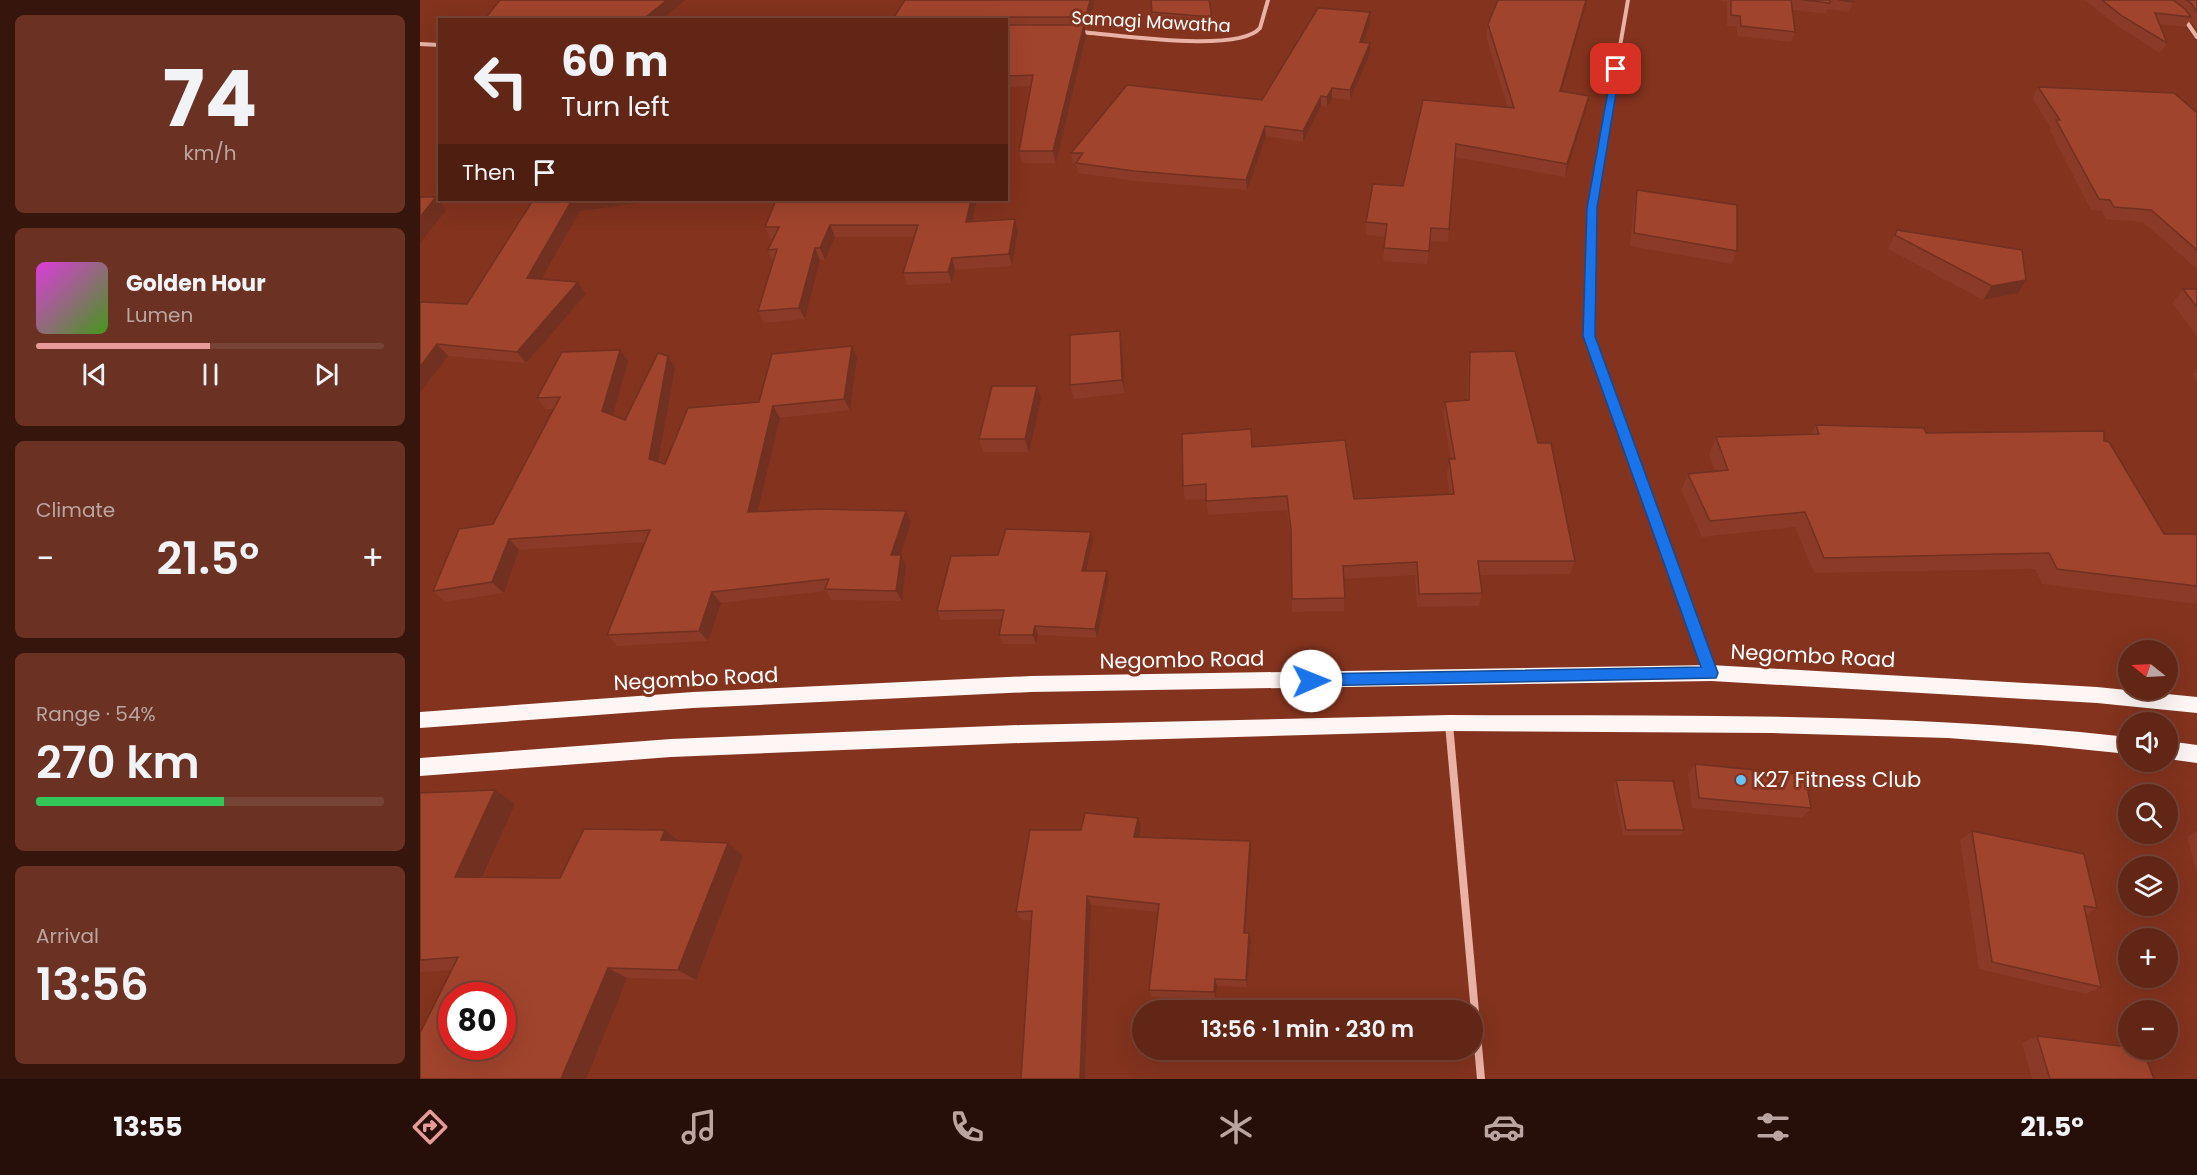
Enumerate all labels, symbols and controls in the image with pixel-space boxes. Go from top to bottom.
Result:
street label: Samagi Mawatha [1071,5,1231,38]
text: 60 m [561,32,669,91]
icon: left [462,42,540,120]
pin [1590,43,1641,94]
text: 74 [163,44,257,153]
icon: arrive [1599,52,1632,85]
text: Turn left [561,88,670,125]
text: km/h [183,139,237,167]
icon: arrive [528,156,561,189]
text: Then [462,157,516,188]
text: Golden Hour [126,268,266,299]
text: Lumen [126,301,193,329]
icon: previous [78,358,111,391]
icon: pause [194,358,227,391]
icon: next [310,358,343,391]
text: Climate [36,496,115,524]
text: 21.5° [156,527,259,590]
text: − [36,535,54,582]
text: + [361,535,384,582]
street label: Negombo Road [1730,637,1896,674]
north arrow [2118,640,2178,700]
map controls [2118,640,2178,1060]
street label: Negombo Road [1099,644,1265,675]
position arrow [1279,649,1343,713]
street label: Negombo Road [613,660,779,697]
text: Range · 54% [36,700,156,728]
button: sound [2118,712,2178,772]
text: 270 km [36,731,200,794]
place label: K27 Fitness Club [1753,765,1921,794]
marker: K27 Fitness Club [1734,773,1748,787]
button: search [2118,784,2178,844]
button: layers [2118,856,2178,916]
text: Arrival [36,922,99,950]
button: + [2118,928,2178,988]
text: 13:56 [36,953,149,1016]
speed limit sign: 80 [438,982,516,1060]
button: − [2118,1000,2178,1060]
text: 13:56 · 1 min · 230 m [1201,1014,1414,1045]
icon: directions [409,1106,451,1148]
icon: music [678,1106,720,1148]
icon: phone [946,1106,988,1148]
icon: climate [1215,1106,1257,1148]
icon: car [1483,1106,1525,1148]
icon: filters [1752,1106,1794,1148]
text: 13:55 [113,1108,183,1145]
text: 21.5° [2020,1108,2084,1145]

